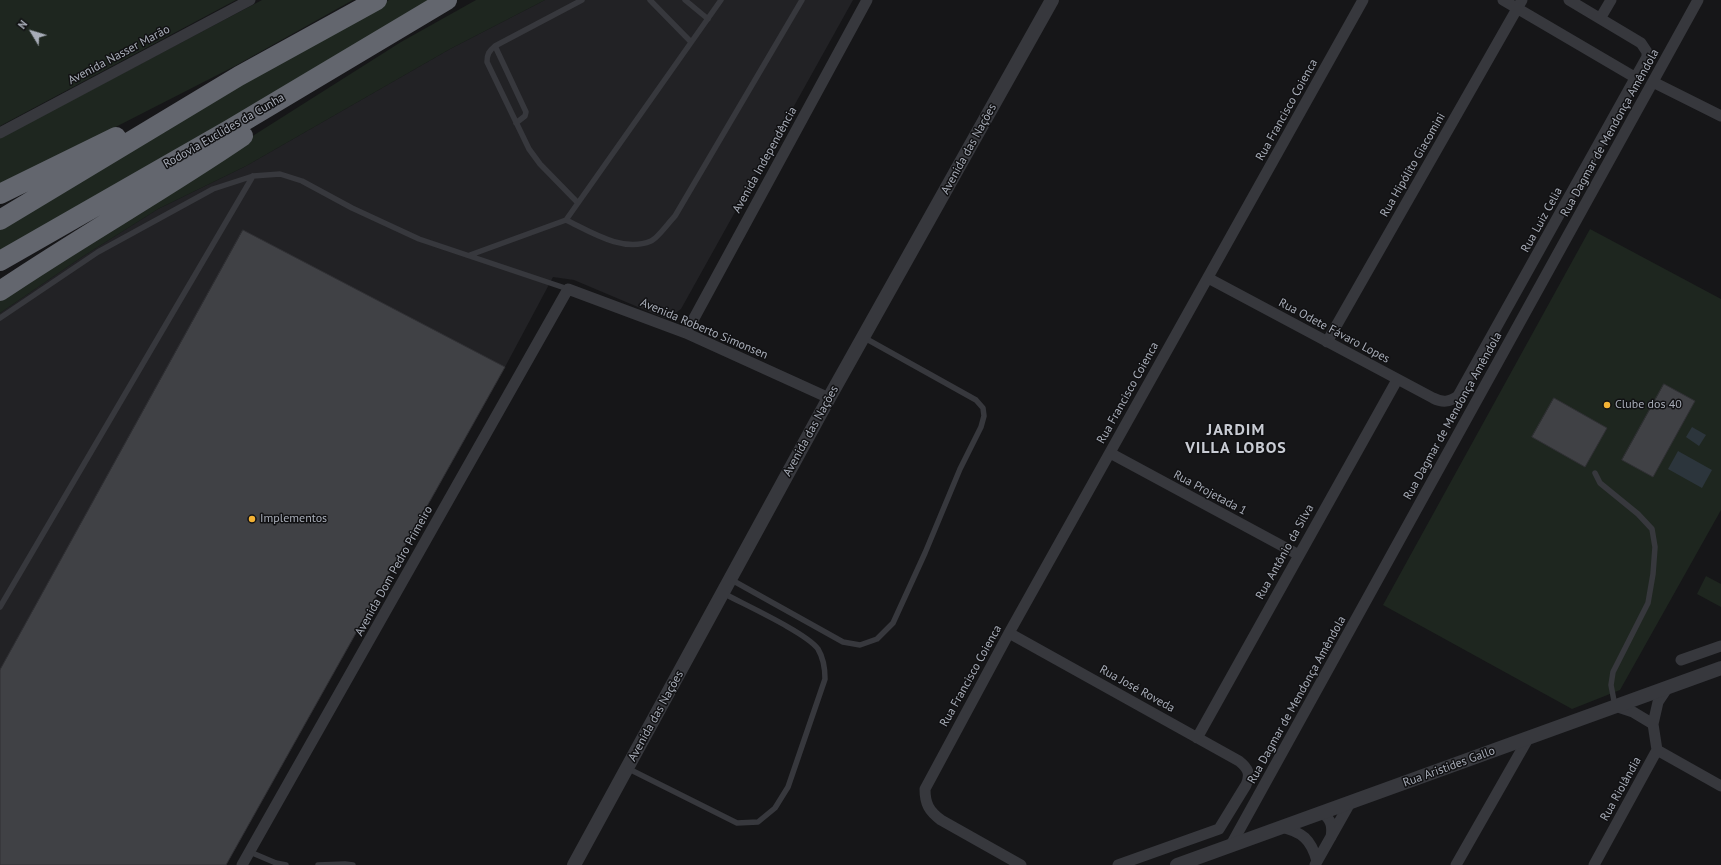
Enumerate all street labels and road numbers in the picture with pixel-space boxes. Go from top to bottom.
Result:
street label: Avenida Nasser Marão [66,22,172,88]
street label: Rua Dagmar de Mendonça Amêndola [1558,47,1662,219]
street label: Rua Francisco Coienca [1253,57,1321,163]
street label: Rodovia Euclides da Cunha [161,90,287,172]
street label: Avenida das Nações [938,101,1000,197]
street label: Avenida Independência [730,104,800,216]
street label: Rua Hipólito Giacomini [1377,110,1449,220]
street label: Rua Luiz Celia [1518,185,1566,255]
street label: Avenida Roberto Simonsen [638,296,770,362]
street label: Rua Odete Fávaro Lopes [1276,296,1392,366]
street label: Rua Dagmar de Mendonça Amêndola [1401,330,1505,502]
street label: Rua Francisco Coienca [1094,340,1162,446]
street label: Avenida das Nações [780,383,842,479]
street label: Rua Projetada 1 [1171,468,1249,518]
street label: Rua Antônio da Silva [1253,502,1317,602]
street label: Avenida Dom Pedro Primeiro [352,503,436,639]
street label: Rua Dagmar de Mendonça Amêndola [1245,614,1349,786]
street label: Rua Francisco Coienca [937,623,1005,729]
street label: Rua José Roveda [1097,662,1177,716]
street label: Avenida das Nações [625,668,687,764]
street label: Rua Aristides Gallo [1401,744,1497,790]
street label: Rua Riolândia [1597,754,1645,824]

